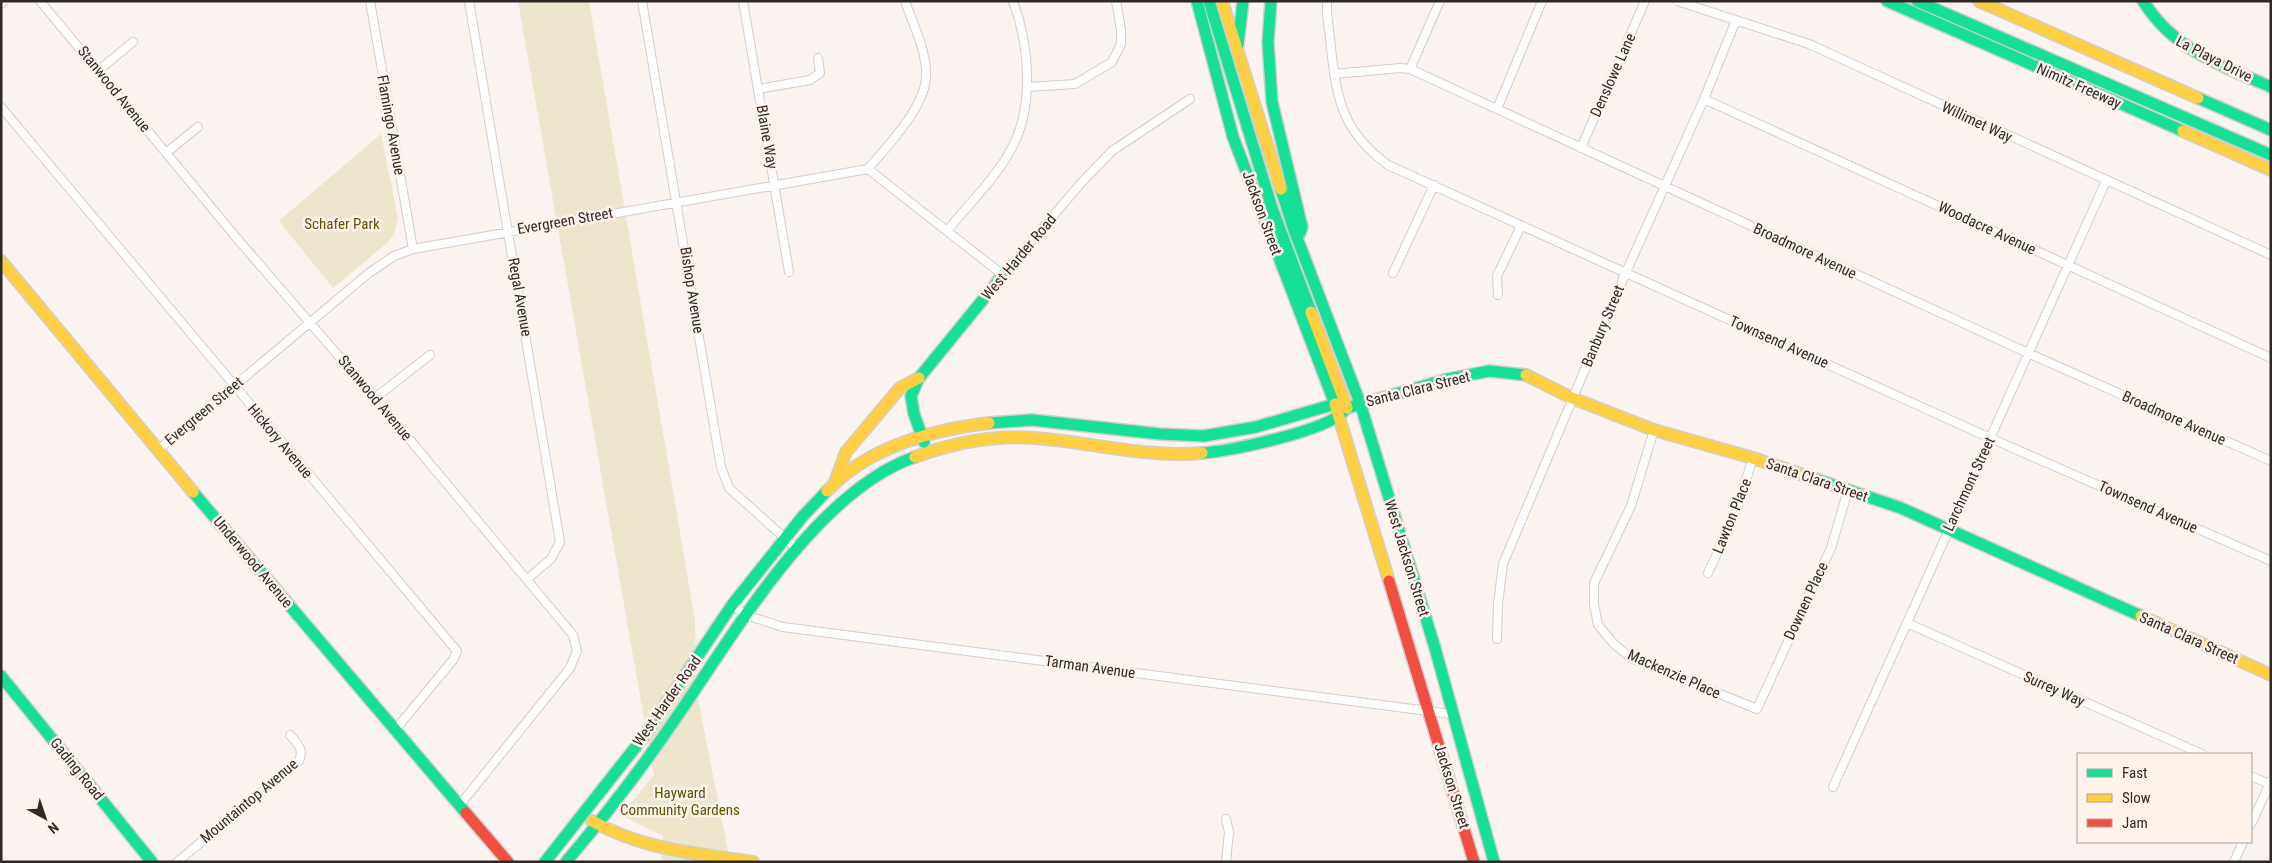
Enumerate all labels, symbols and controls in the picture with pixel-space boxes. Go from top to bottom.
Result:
street label: Denslowe Lane [1587,30,1639,120]
street label: La Playa Drive [2173,32,2255,86]
street label: Stanwood Avenue [74,42,154,136]
street label: Nimitz Freeway [2034,59,2124,113]
street label: Flamingo Avenue [373,74,409,176]
street label: Willimet Way [1939,98,2015,146]
street label: Blaine Way [753,104,781,170]
street label: Jackson Street [1238,168,1286,258]
street label: Woodacre Avenue [1935,197,2039,259]
street label: Evergreen Street [516,204,614,238]
street label: West Harder Road [978,210,1060,304]
park label: Schafer Park [304,215,380,233]
street label: Broadmore Avenue [1751,219,1859,283]
street label: Bishop Avenue [676,245,708,335]
street label: Regal Avenue [504,256,536,338]
street label: Banbury Street [1578,283,1628,369]
street label: Townsend Avenue [1727,312,1831,372]
street label: Stanwood Avenue [334,352,416,444]
street label: Santa Clara Street [1364,367,1472,411]
street label: Evergreen Street [161,373,247,449]
street label: Broadmore Avenue [2119,387,2229,449]
street label: Hickory Avenue [244,400,316,482]
street label: Larchmont Street [1939,434,1999,534]
street label: Santa Clara Street [1764,454,1870,506]
street label: Lawton Place [1709,476,1755,556]
street label: Townsend Avenue [2096,477,2200,537]
street label: West Jackson Street [1381,497,1433,619]
street label: Underwood Avenue [210,513,296,611]
street label: Downen Place [1780,559,1832,643]
street label: Santa Clara Street [2137,608,2241,668]
street label: Mackenzie Place [1625,645,1723,703]
street label: West Harder Road [629,652,705,750]
street label: Tarman Avenue [1044,652,1136,682]
street label: Surrey Way [2021,668,2087,710]
street label: Gading Road [46,734,108,804]
street label: Jackson Street [1430,741,1474,831]
legend [2077,753,2252,843]
street label: Mountaintop Avenue [197,755,301,847]
text: Fast [2122,764,2147,782]
park label: Hayward Community Gardens [620,784,740,819]
text: Slow [2122,789,2151,807]
north arrow [20,793,70,843]
text: Jam [2122,814,2148,832]
text: N [45,819,62,837]

